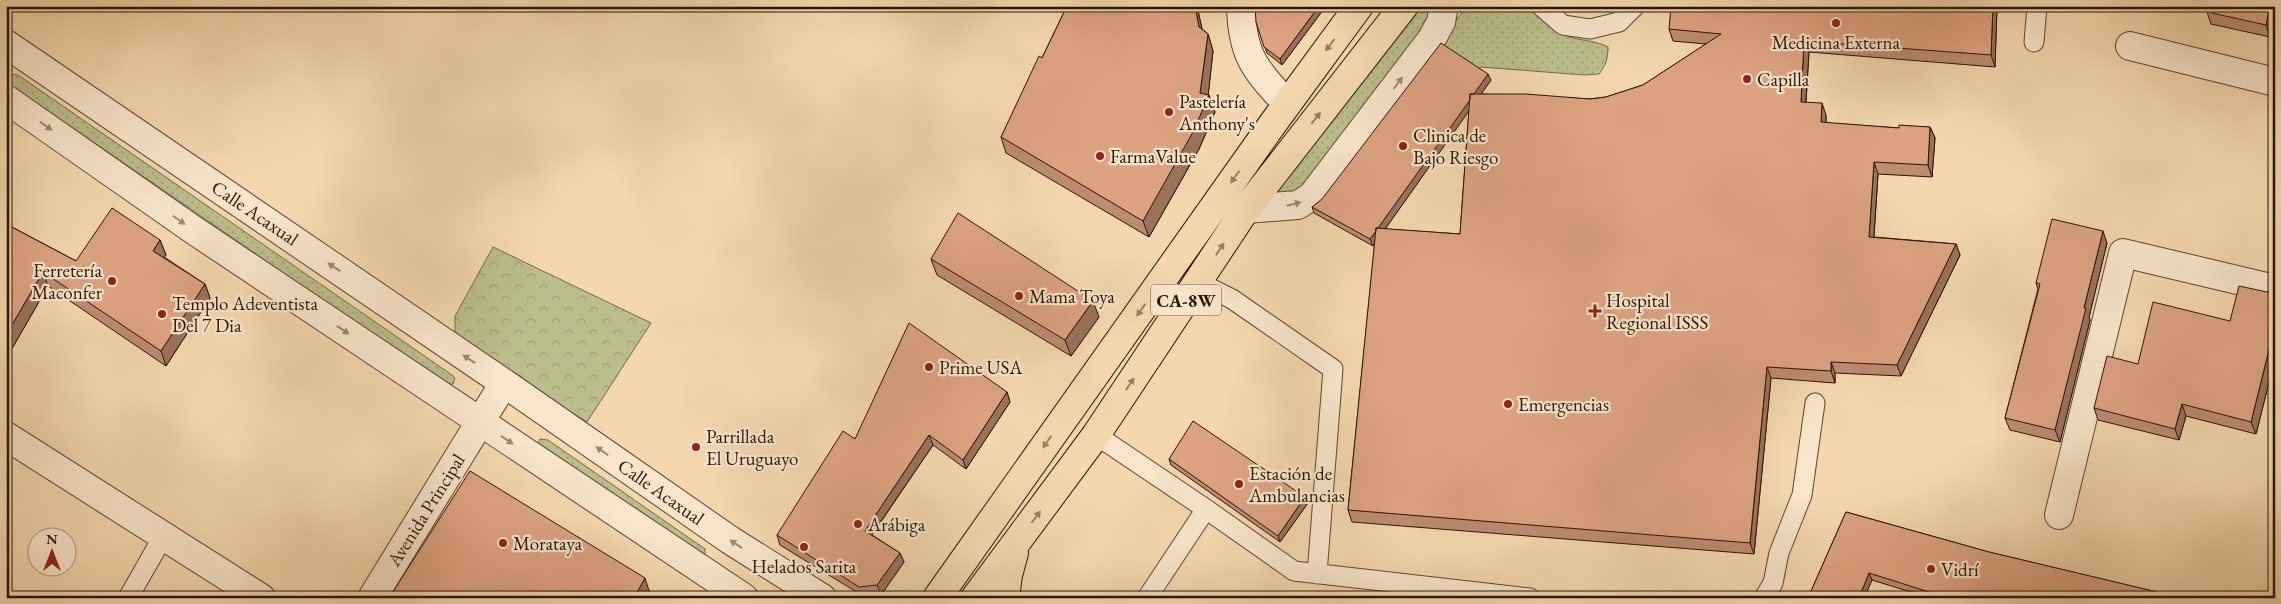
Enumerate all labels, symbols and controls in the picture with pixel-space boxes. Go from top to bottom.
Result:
marker: Medicina Externa [1830,17,1842,29]
place label: Medicina Externa [1772,30,1901,55]
one-way arrow [1325,38,1335,52]
place label: Capilla [1757,67,1810,92]
marker: Capilla [1741,73,1753,85]
one-way arrow [1393,77,1404,90]
place label: Pastelería Anthony's [1178,89,1255,136]
marker: Pastelería Anthony's [1163,106,1175,118]
one-way arrow [1310,112,1321,125]
one-way arrow [40,121,53,131]
place label: Clinica de Bajo Riesgo [1413,123,1498,170]
marker: Clinica de Bajo Riesgo [1397,140,1409,152]
place label: FarmaValue [1110,144,1196,169]
marker: FarmaValue [1094,150,1106,162]
one-way arrow [1230,170,1240,184]
street label: Calle Acaxual [207,175,304,252]
one-way arrow [1286,200,1302,208]
one-way arrow [172,215,186,225]
one-way arrow [1215,242,1225,255]
place label: Ferretería Maconfer [32,258,103,305]
one-way arrow [328,262,341,272]
marker: Ferretería Maconfer [106,275,118,287]
place label: Mama Toya [1029,284,1115,309]
road number: CA-8W [1151,284,1221,316]
place label: Hospital Regional ISSS [1606,288,1708,335]
marker: Mama Toya [1013,290,1025,302]
place label: Templo Adeventista Del 7 Dia [172,291,318,338]
one-way arrow [1136,303,1146,316]
marker: Hospital Regional ISSS [1588,304,1602,318]
marker: Templo Adeventista Del 7 Dia [156,308,168,320]
one-way arrow [336,325,350,335]
one-way arrow [462,354,476,364]
place label: Prime USA [939,355,1023,380]
marker: Prime USA [923,361,935,373]
one-way arrow [1125,377,1135,391]
place label: Emergencias [1518,392,1609,417]
marker: Emergencias [1502,398,1514,410]
place label: Parrillada El Uruguayo [706,424,798,471]
one-way arrow [501,435,514,445]
one-way arrow [1042,435,1052,449]
marker: Parrillada El Uruguayo [690,441,702,453]
one-way arrow [596,446,609,456]
street label: Avenida Principal [381,449,471,572]
street label: Calle Acaxual [613,453,709,531]
place label: Estación de Ambulancias [1248,461,1345,508]
marker: Estación de Ambulancias [1233,478,1245,490]
one-way arrow [1031,510,1041,524]
place label: Arábiga [867,512,926,537]
marker: Arábiga [852,518,864,530]
north arrow [28,526,78,576]
text: N [46,530,58,548]
place label: Morataya [513,531,582,556]
marker: Morataya [497,537,509,549]
one-way arrow [729,539,743,549]
marker: Helados Sarita [798,541,810,553]
place label: Helados Sarita [752,554,857,579]
place label: Vidrí [1941,557,1979,582]
marker: Vidrí [1925,563,1937,575]

